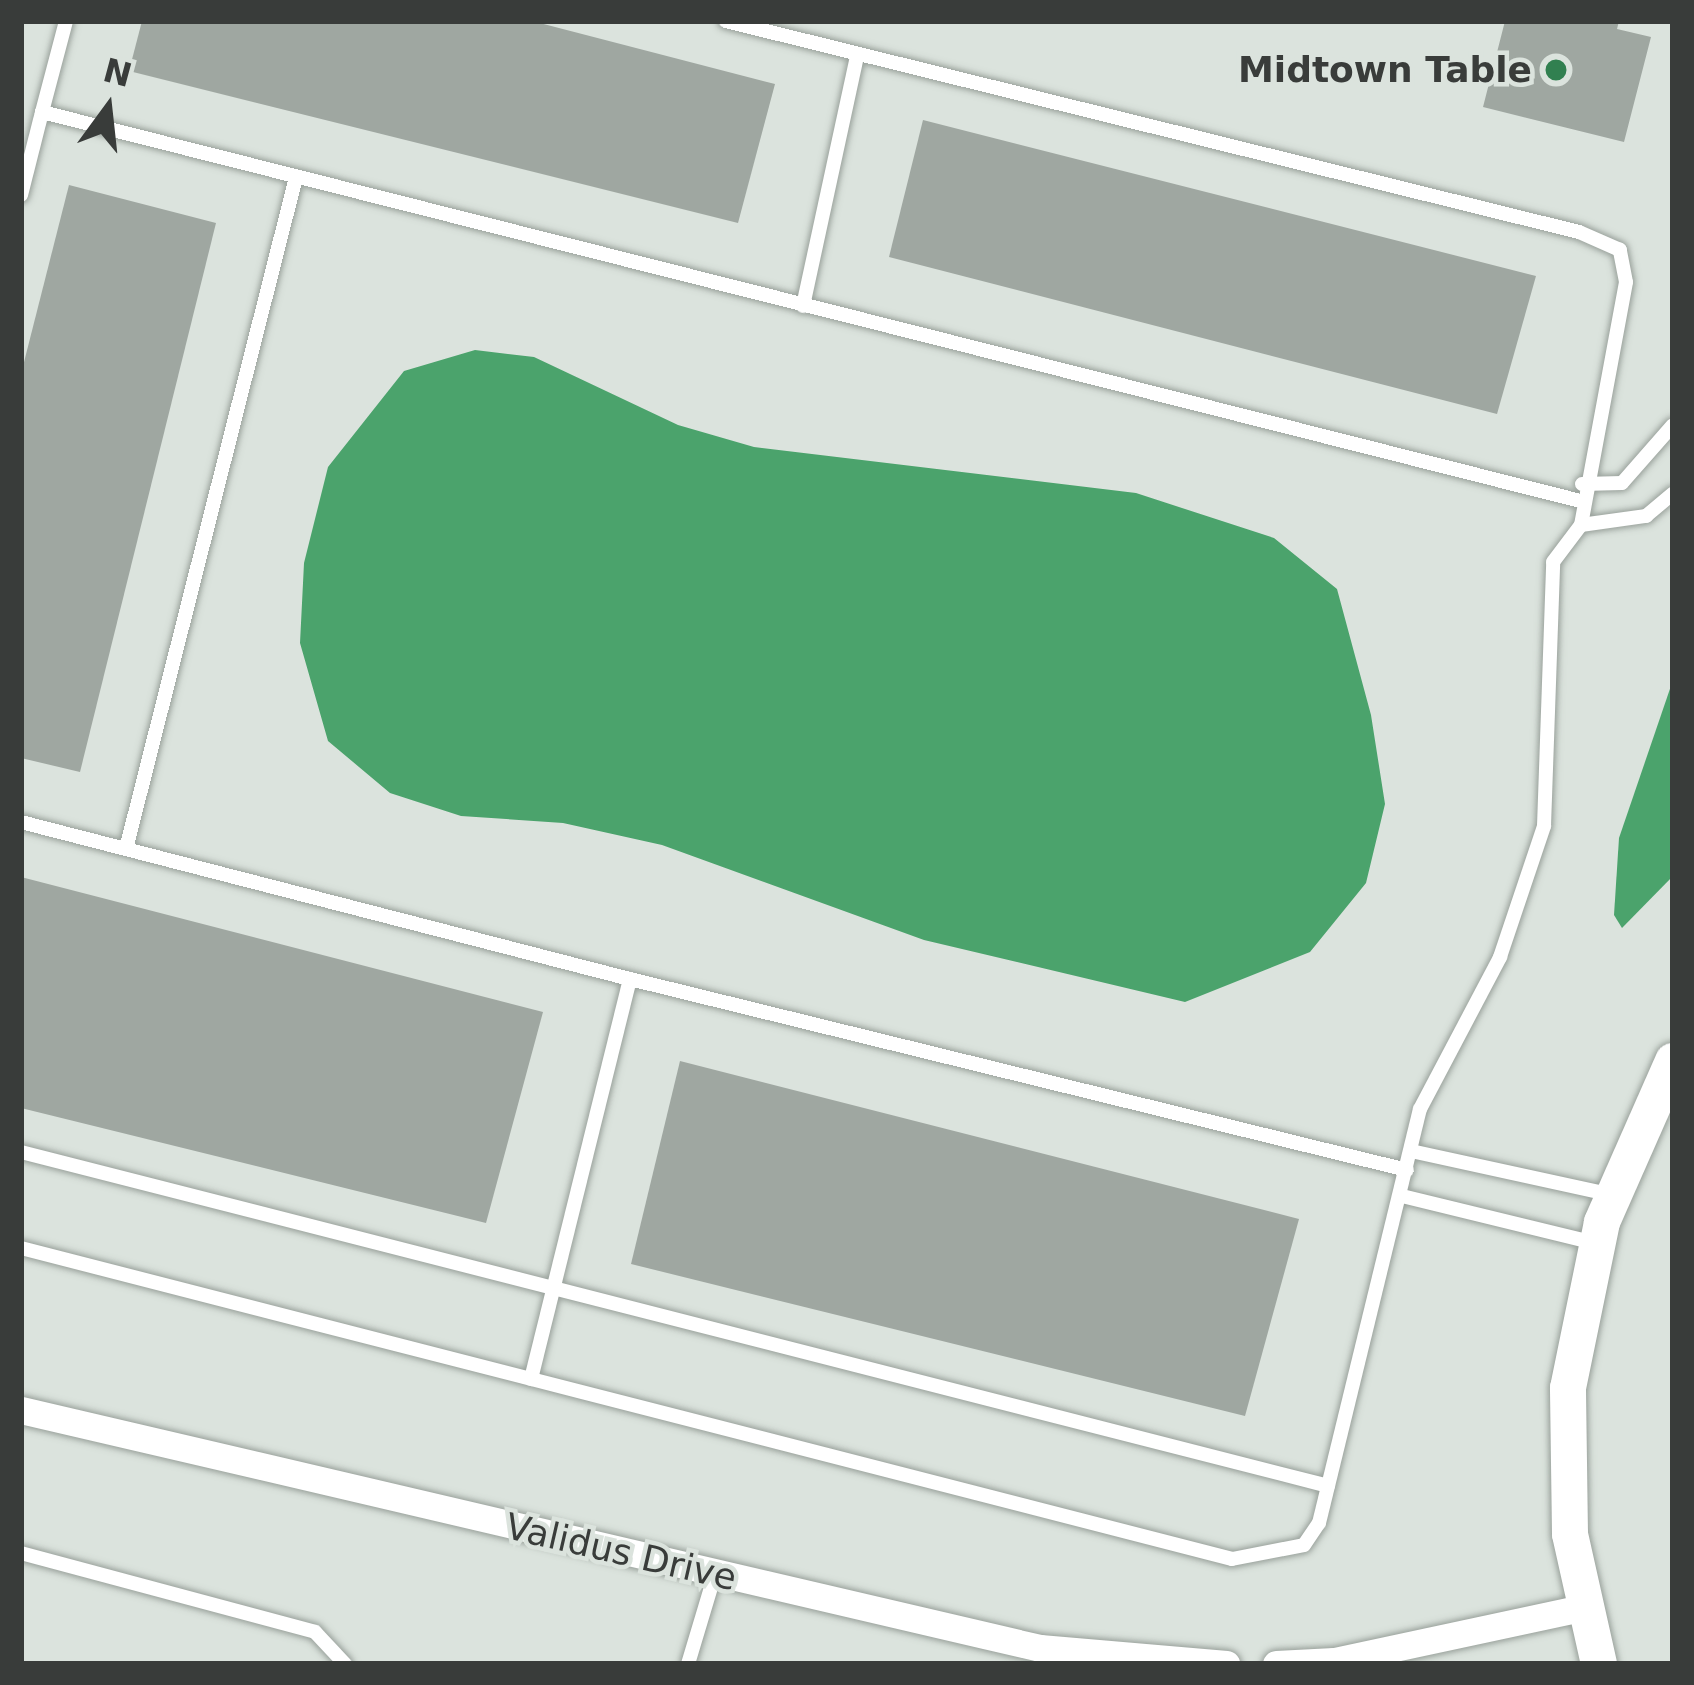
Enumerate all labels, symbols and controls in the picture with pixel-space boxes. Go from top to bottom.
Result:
north arrow [48,48,168,168]
place label: Midtown Table [1238,48,1532,92]
text: N [99,50,136,95]
marker: Midtown Table [1543,57,1569,83]
street label: Validus Drive [501,1504,741,1600]

